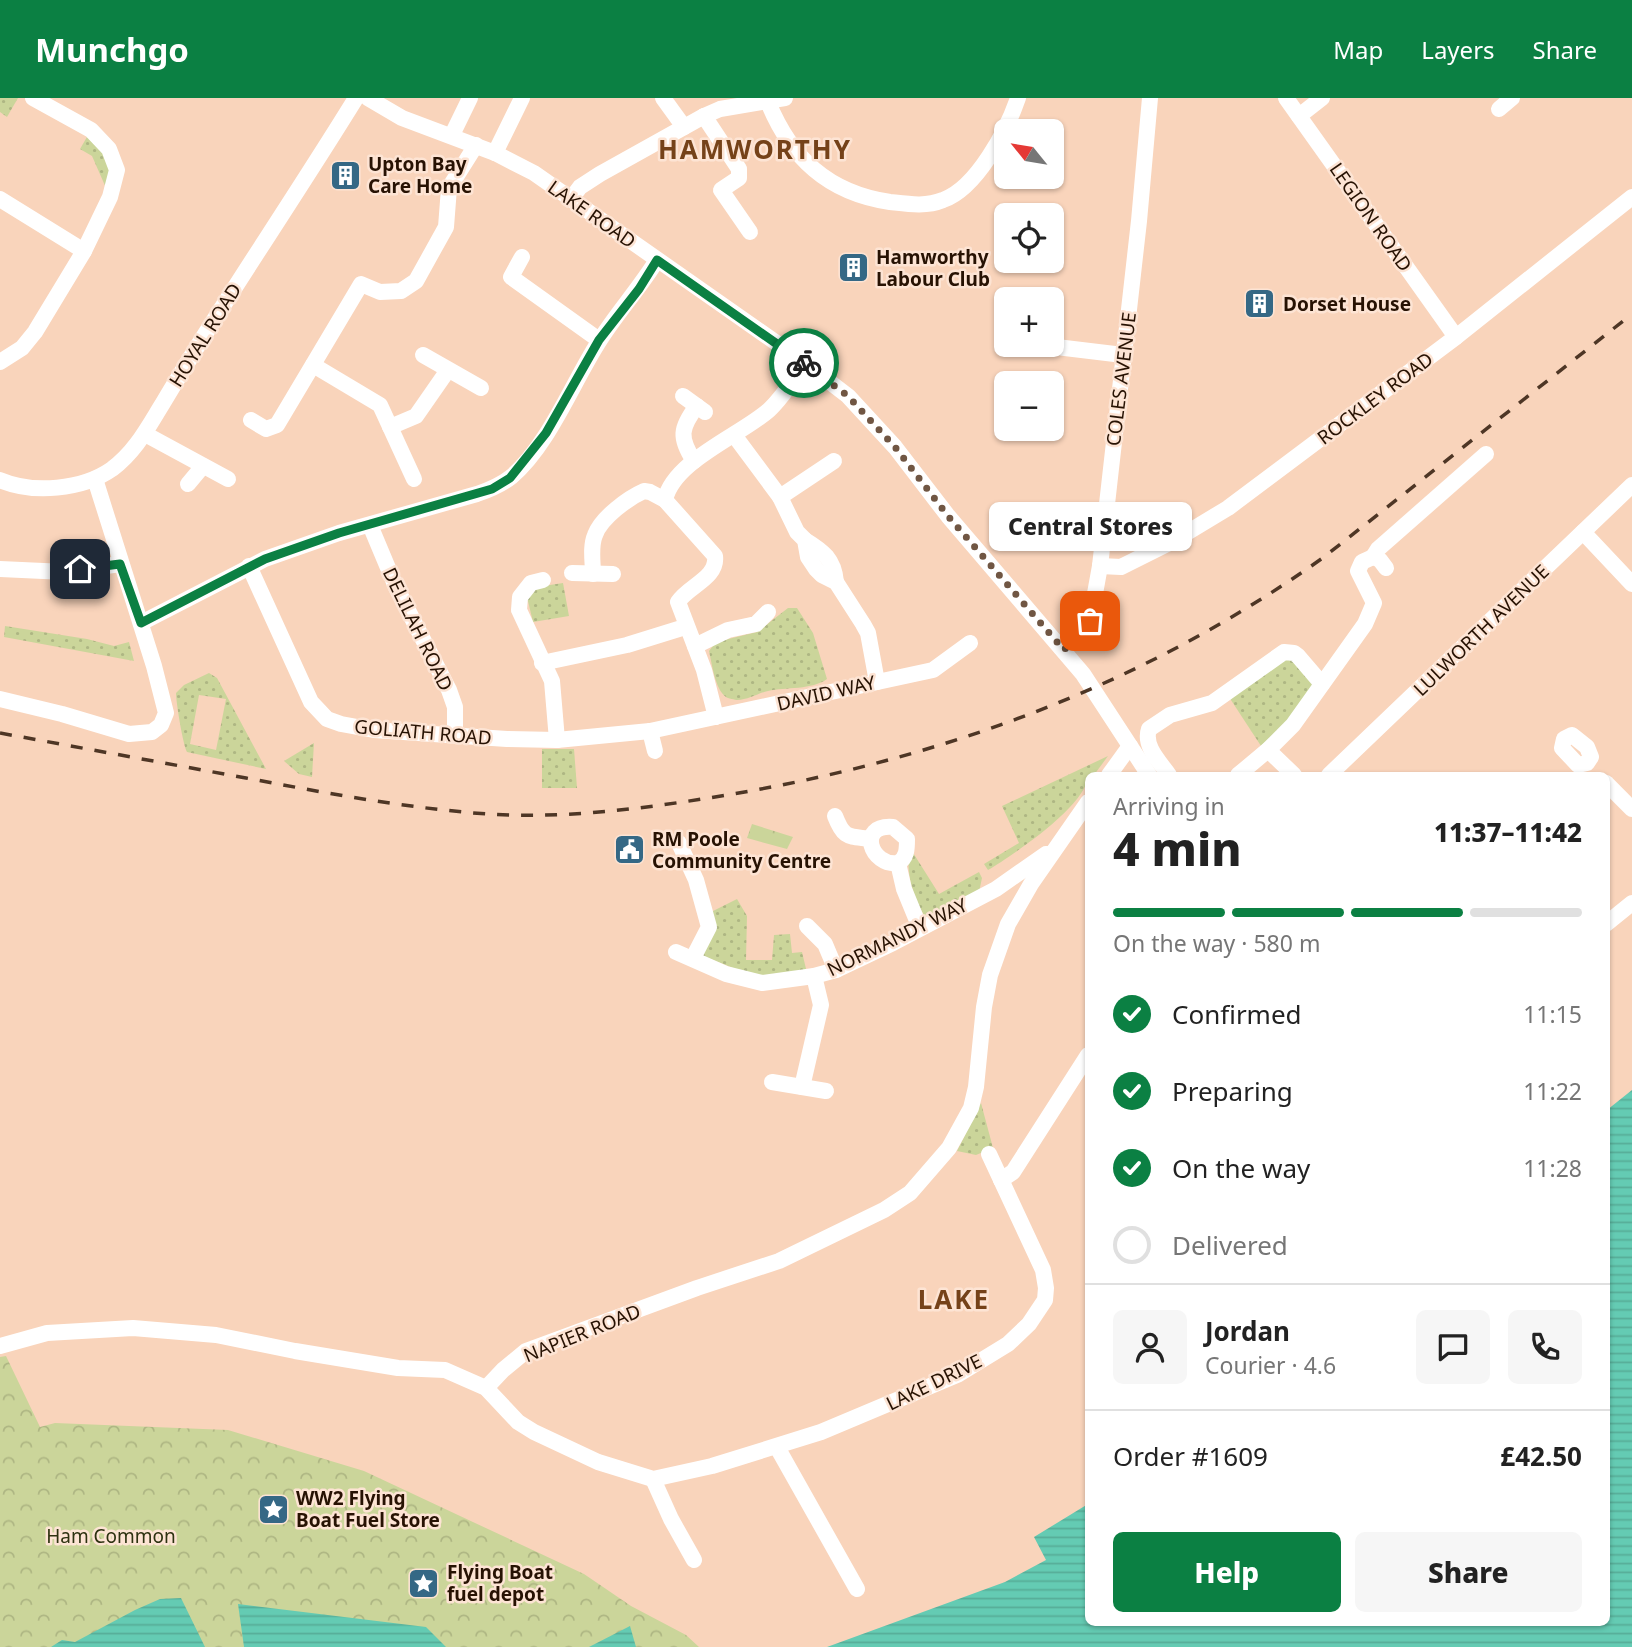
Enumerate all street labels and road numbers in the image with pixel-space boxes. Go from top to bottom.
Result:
street label: LEGION ROAD [1324,157,1418,277]
street label: LAKE ROAD [543,174,641,254]
street label: HOYAL ROAD [163,278,247,392]
street label: COLES AVENUE [1100,311,1142,447]
street label: ROCKLEY ROAD [1312,346,1438,450]
street label: LULWORTH AVENUE [1408,558,1554,702]
street label: DELILAH ROAD [377,563,459,695]
street label: DAVID WAY [774,669,878,717]
street label: GOLIATH ROAD [353,713,493,751]
street label: NORMANDY WAY [823,892,972,982]
street label: NAPIER ROAD [520,1298,644,1368]
street label: LAKE DRIVE [882,1348,986,1416]

